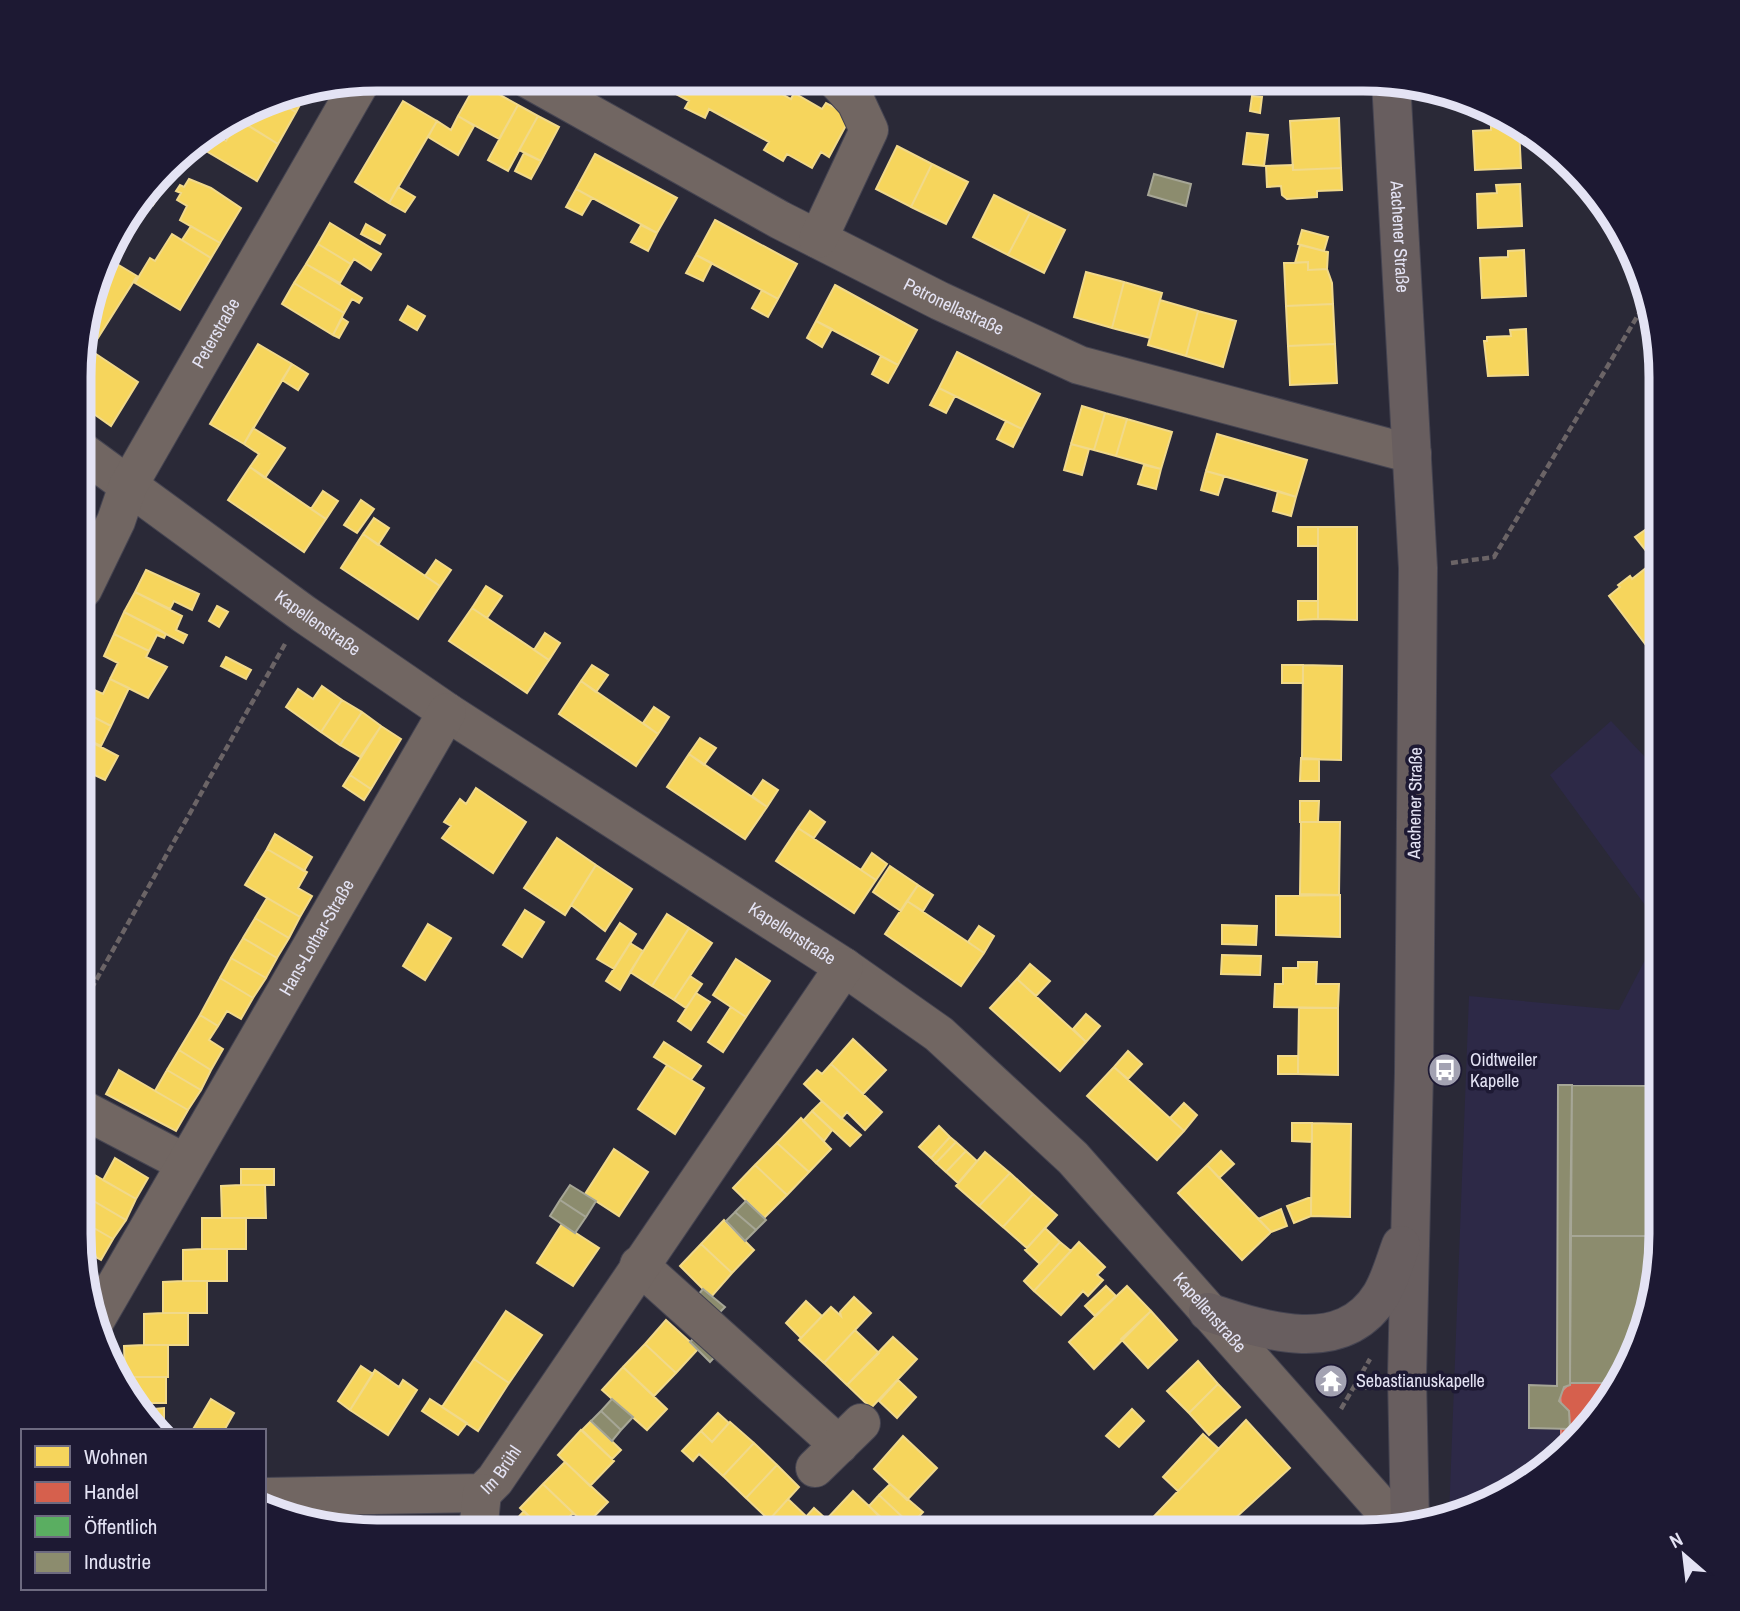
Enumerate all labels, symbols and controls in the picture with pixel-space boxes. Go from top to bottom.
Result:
street label: Aachener Straße [1385,179,1416,293]
street label: Petronellastraße [900,272,1008,341]
street label: Peterstraße [185,293,246,373]
street label: Kapellenstraße [270,584,366,661]
street label: Aachener Straße [1401,747,1428,860]
street label: Hans-Lothar-Straße [273,874,360,1000]
street label: Kapellenstraße [744,896,841,971]
place label: Oidtweiler Kapelle [1470,1047,1537,1093]
bus stop icon: Oidtweiler Kapelle [1426,1051,1464,1089]
street label: Kapellenstraße [1168,1267,1252,1358]
temple icon: Sebastianuskapelle [1312,1362,1350,1400]
place label: Sebastianuskapelle [1356,1368,1485,1393]
legend [21,1429,266,1590]
street label: Im Brühl [475,1440,527,1500]
text: Wohnen [84,1442,148,1471]
text: Handel [84,1477,139,1506]
text: Öffentlich [84,1512,157,1541]
north arrow [1649,1520,1719,1590]
text: N [1665,1526,1687,1554]
text: Industrie [84,1547,151,1576]

